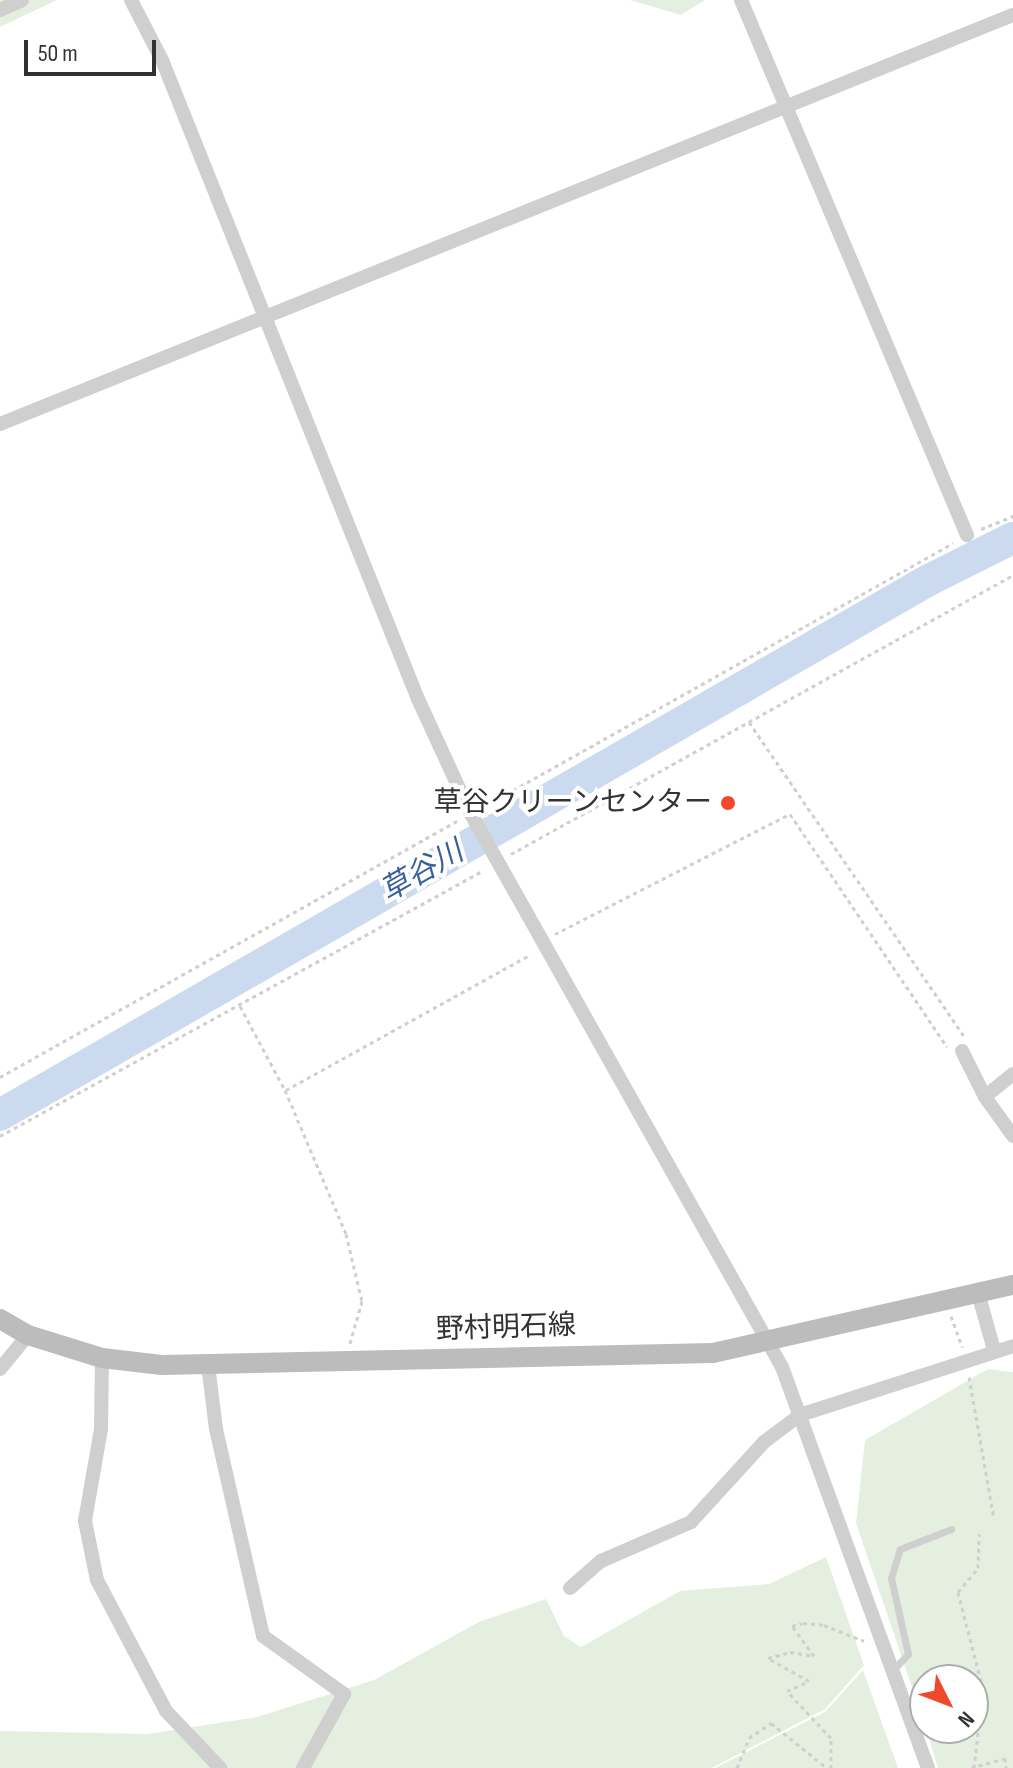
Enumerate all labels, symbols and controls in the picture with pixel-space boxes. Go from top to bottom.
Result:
scale bar [28,24,160,74]
text: 50 m [38,39,78,68]
place label: 草谷クリーンセンター [432,786,712,820]
marker: 草谷クリーンセンター [719,794,737,812]
water label: 草谷川 [374,834,470,910]
street label: 野村明石線 [435,1309,577,1347]
north arrow [909,1664,989,1744]
text: N [952,1706,980,1732]

